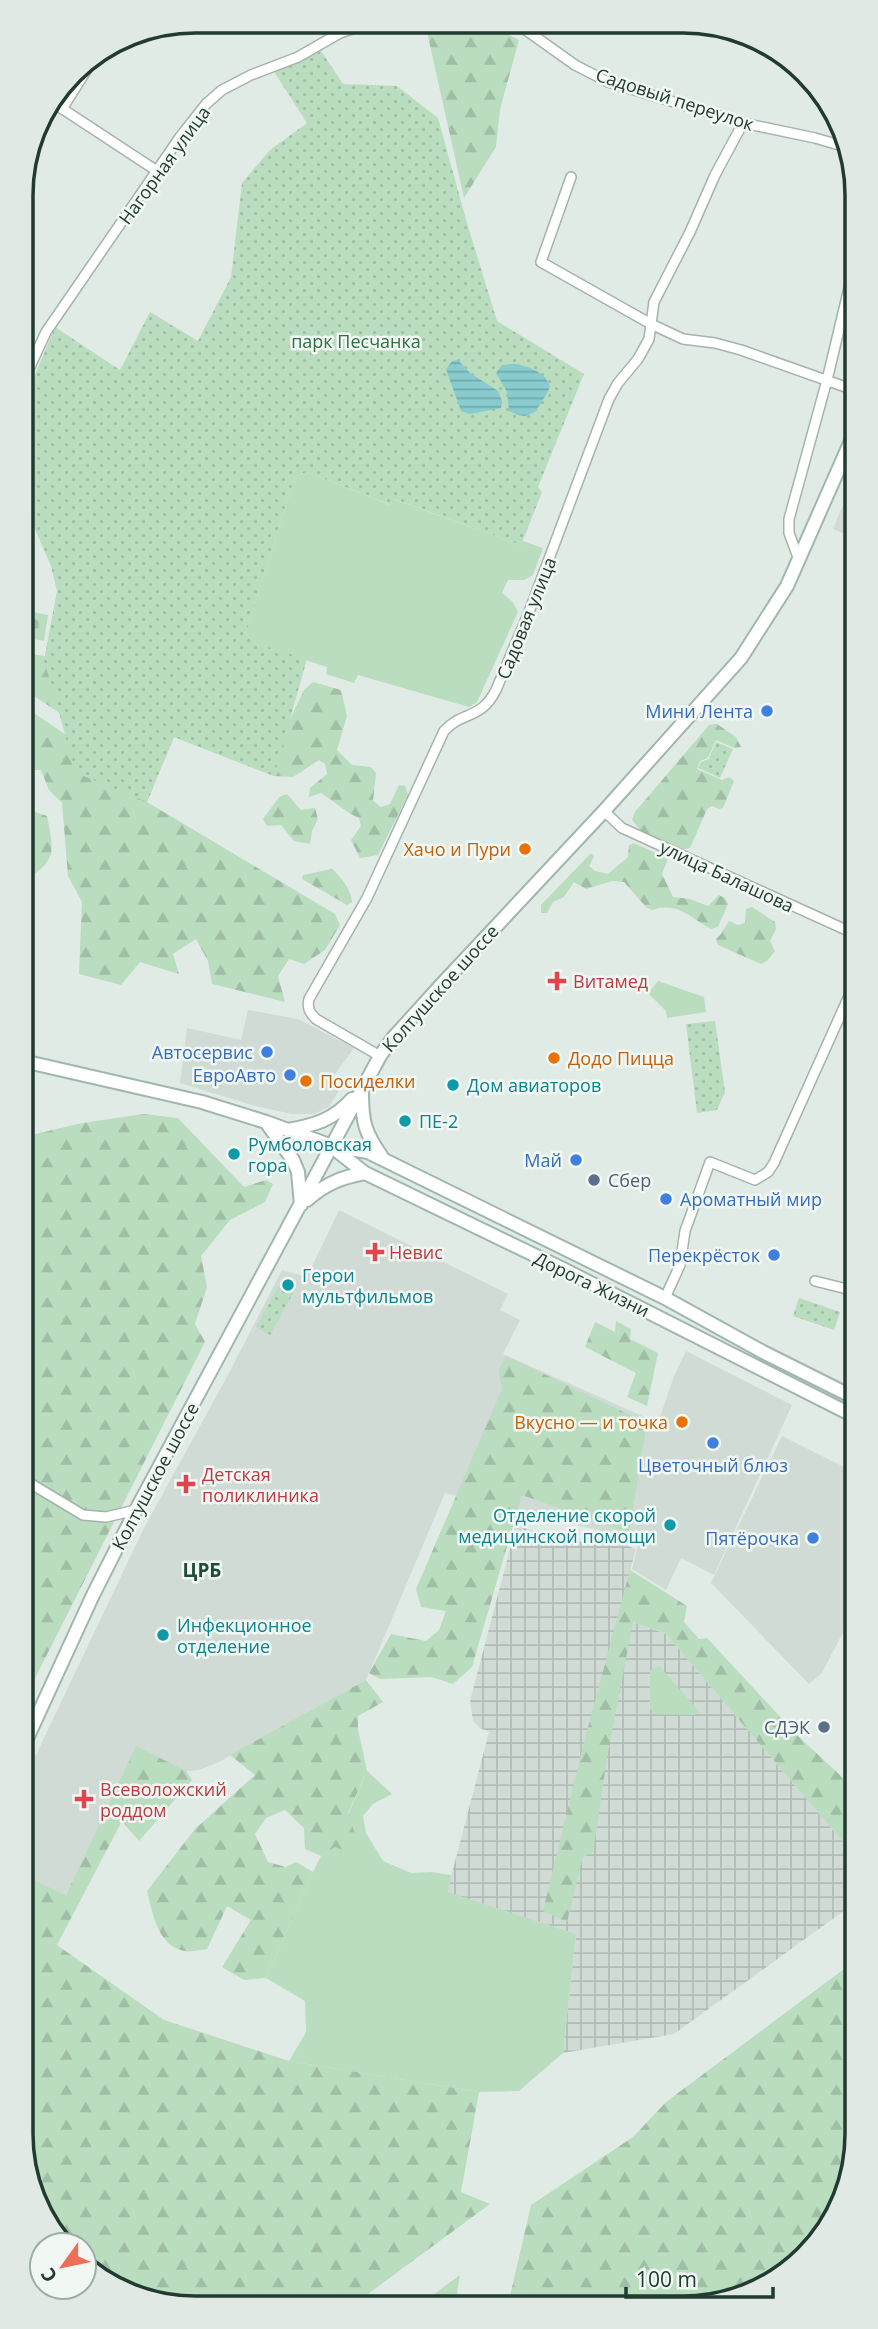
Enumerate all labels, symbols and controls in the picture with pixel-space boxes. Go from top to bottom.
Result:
street label: Садовый переулок [593,62,758,136]
street label: Нагорная улица [113,101,215,229]
park label: парк Песчанка [291,329,421,353]
street label: Садовая улица [491,553,561,683]
place label: Мини Лента [645,699,753,723]
marker: Мини Лента [759,703,775,719]
street label: улица Балашова [656,834,798,918]
place label: Хачо и Пури [403,837,511,861]
marker: Хачо и Пури [517,841,533,857]
street label: Колтушское шоссе [376,919,504,1057]
place label: Витамед [573,969,648,993]
marker: Витамед [547,971,567,991]
place label: Автосервис [152,1040,253,1064]
marker: Автосервис [259,1044,275,1060]
place label: Додо Пицца [568,1046,674,1070]
marker: Додо Пицца [546,1050,562,1066]
place label: ЕвроАвто [193,1063,276,1087]
marker: ЕвроАвто [282,1067,298,1083]
place label: Посиделки [320,1069,416,1093]
marker: Посиделки [298,1073,314,1089]
place label: Дом авиаторов [467,1073,601,1097]
marker: Дом авиаторов [445,1077,461,1093]
place label: ПЕ-2 [419,1109,458,1133]
marker: ПЕ-2 [397,1113,413,1129]
place label: Румболовская гора [248,1132,372,1177]
marker: Румболовская гора [226,1146,242,1162]
place label: Май [524,1148,562,1172]
marker: Май [568,1152,584,1168]
place label: Сбер [608,1168,651,1192]
marker: Сбер [586,1172,602,1188]
place label: Ароматный мир [680,1187,822,1211]
marker: Ароматный мир [658,1191,674,1207]
place label: Невис [389,1240,443,1264]
place label: Перекрёсток [648,1243,761,1267]
marker: Невис [367,1244,383,1260]
street label: Дорога Жизни [530,1246,654,1322]
marker: Перекрёсток [766,1247,782,1263]
place label: Герои мультфильмов [302,1263,433,1308]
marker: Герои мультфильмов [280,1277,296,1293]
street label: Колтушское шоссе [106,1398,204,1554]
place label: Вкусно — и точка [514,1410,668,1434]
marker: Вкусно — и точка [674,1414,690,1430]
marker: Цветочный блюз [705,1435,721,1451]
place label: Цветочный блюз [638,1453,788,1477]
place label: Детская поликлиника [202,1462,319,1507]
marker: Детская поликлиника [176,1474,196,1494]
place label: Отделение скорой медицинской помощи [458,1503,656,1548]
marker: Отделение скорой медицинской помощи [662,1517,678,1533]
place label: Пятёрочка [705,1526,799,1550]
marker: Пятёрочка [805,1530,821,1546]
district label: ЦРБ [183,1557,221,1583]
place label: Инфекционное отделение [177,1613,312,1658]
marker: Инфекционное отделение [155,1627,171,1643]
place label: СДЭК [764,1715,810,1739]
marker: СДЭК [816,1719,832,1735]
place label: Всеволожский роддом [100,1777,227,1822]
marker: Всеволожский роддом [74,1789,94,1809]
north arrow [28,2231,98,2301]
scale bar [626,2256,773,2300]
text: С [35,2263,63,2287]
text: 100 m [636,2265,697,2293]

